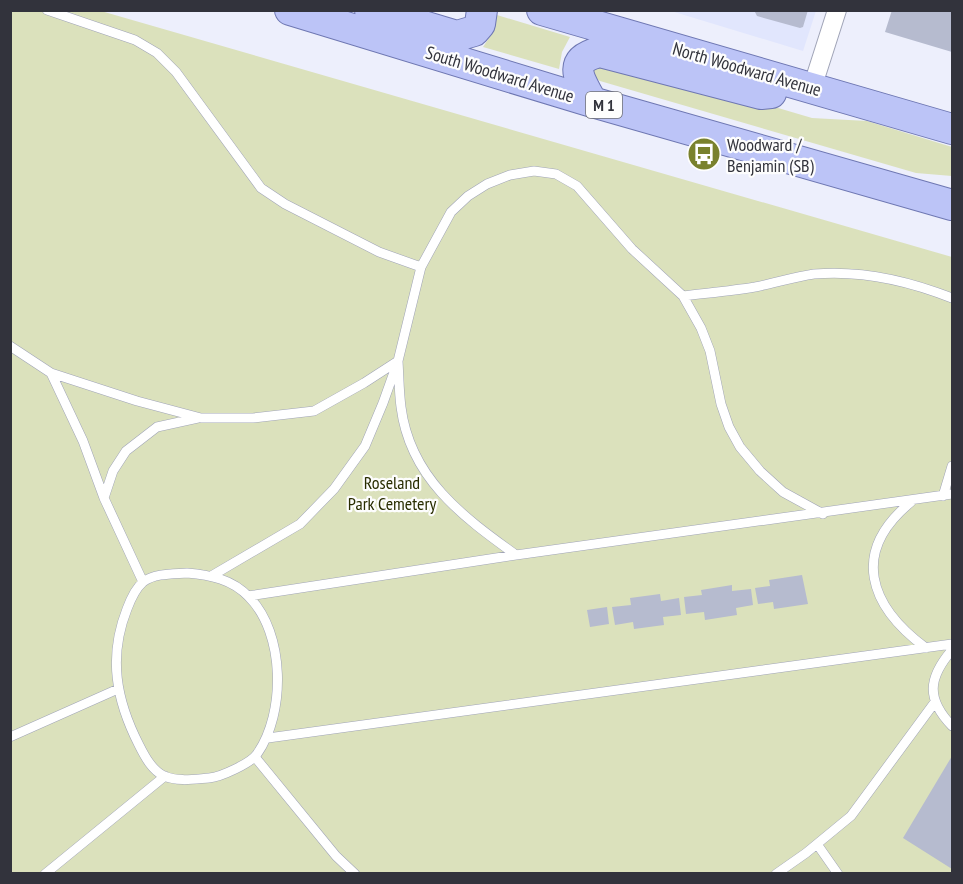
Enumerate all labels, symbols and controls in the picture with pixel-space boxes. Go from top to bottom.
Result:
street label: North Woodward Avenue [670,37,824,101]
street label: South Woodward Avenue [423,41,577,107]
road number: M 1 [586,92,622,118]
place label: Woodward / Benjamin (SB) [727,133,815,177]
bus stop icon: Woodward / Benjamin (SB) [686,136,722,172]
park label: Roseland Park Cemetery [348,471,436,515]

